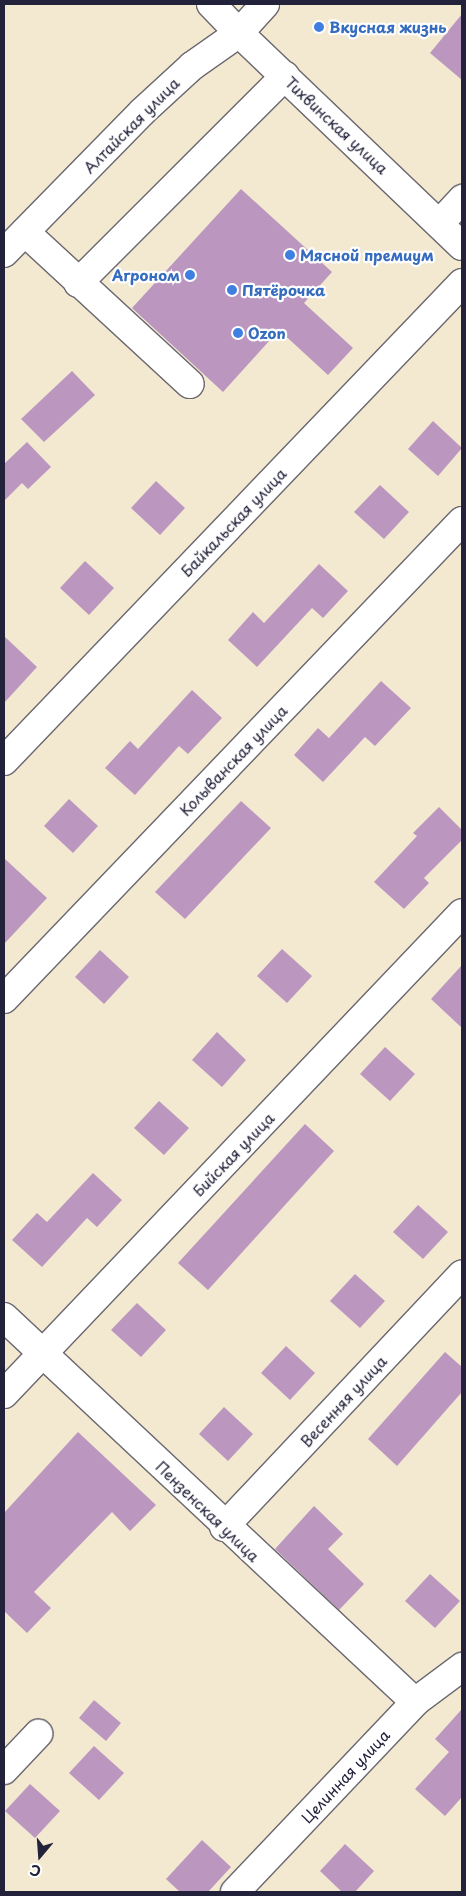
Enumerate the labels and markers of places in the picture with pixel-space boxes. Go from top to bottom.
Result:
place label: Вкусная жизнь [329,18,446,36]
marker: Вкусная жизнь [313,21,325,33]
place label: Мясной премиум [300,246,434,264]
marker: Мясной премиум [284,249,296,261]
place label: Агроном [112,266,180,284]
marker: Агроном [184,269,196,281]
place label: Пятёрочка [242,281,325,299]
marker: Пятёрочка [226,284,238,296]
place label: Ozon [248,324,286,342]
marker: Ozon [232,327,244,339]

